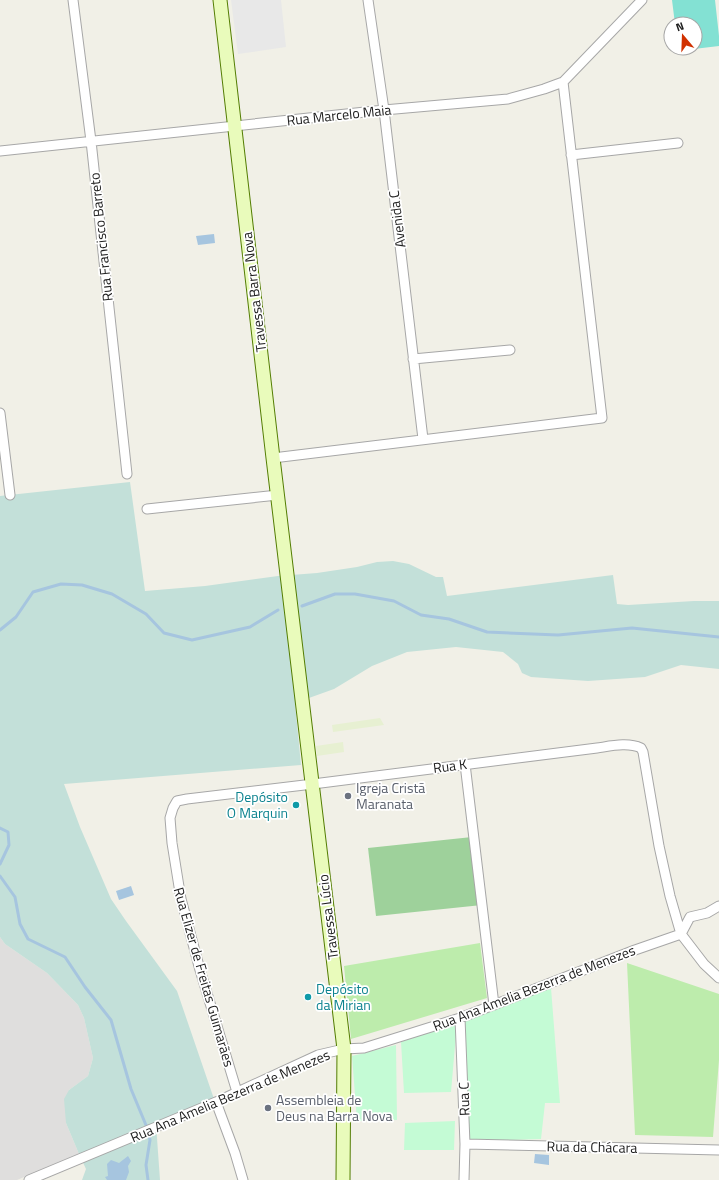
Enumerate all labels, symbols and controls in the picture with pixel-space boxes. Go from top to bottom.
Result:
north arrow [663,16,703,56]
text: N [674,18,686,35]
street label: Rua Marcelo Maia [286,99,392,130]
street label: Rua Francisco Barreto [83,172,118,302]
street label: Avenida C [383,189,410,249]
street label: Travessa Barra Nova [236,231,271,353]
street label: Rua K [432,753,468,778]
place label: Igreja Cristã Maranata [356,777,425,814]
place label: Depósito O Marquin [227,786,288,823]
marker: Igreja Cristã Maranata [343,791,353,801]
marker: Depósito O Marquin [291,800,301,810]
street label: Travessa Lúcio [312,873,343,961]
street label: Rua Elizer de Freitas Guimarães [169,885,240,1069]
street label: Rua Ana Amelia Bezerra de Menezes [430,939,638,1036]
place label: Depósito da Mirian [316,978,371,1015]
marker: Depósito da Mirian [303,992,313,1002]
street label: Rua Ana Amelia Bezerra de Menezes [127,1044,333,1147]
street label: Rua C [452,1081,475,1116]
place label: Assembleia de Deus na Barra Nova [276,1089,392,1126]
marker: Assembleia de Deus na Barra Nova [263,1103,273,1113]
street label: Rua da Chácara [546,1135,638,1158]

